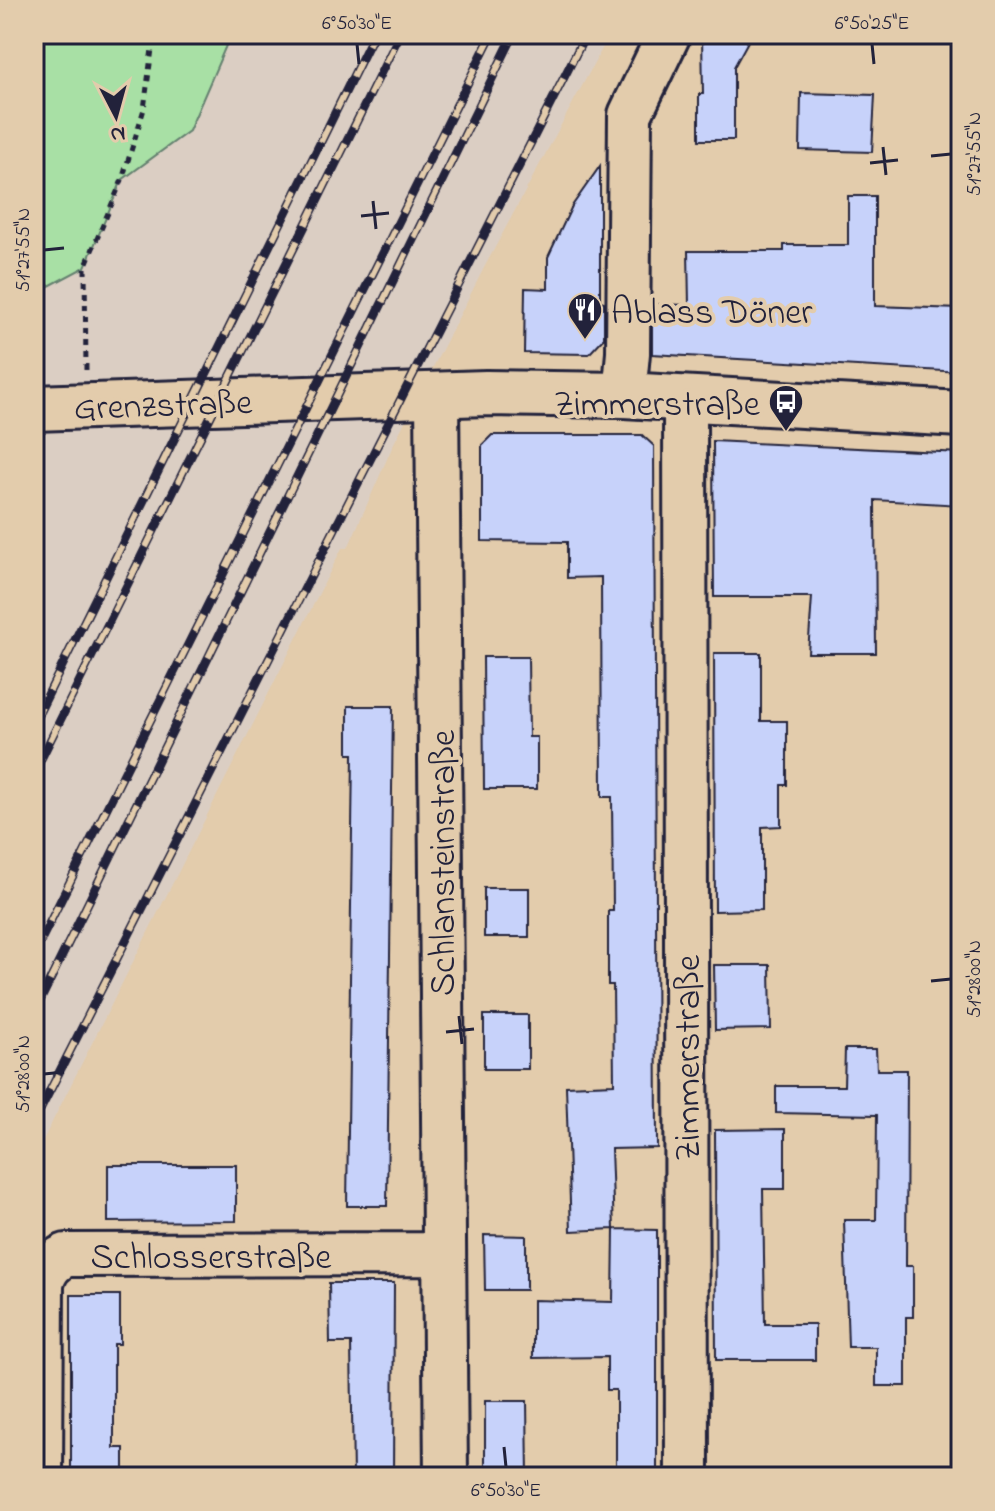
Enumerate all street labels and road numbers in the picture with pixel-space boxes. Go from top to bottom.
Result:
street label: Grenzstraße [73,378,254,437]
street label: Schlansteinstraße [419,729,472,996]
street label: Zimmerstraße [664,954,717,1161]
street label: Schlosserstraße [91,1233,332,1286]

